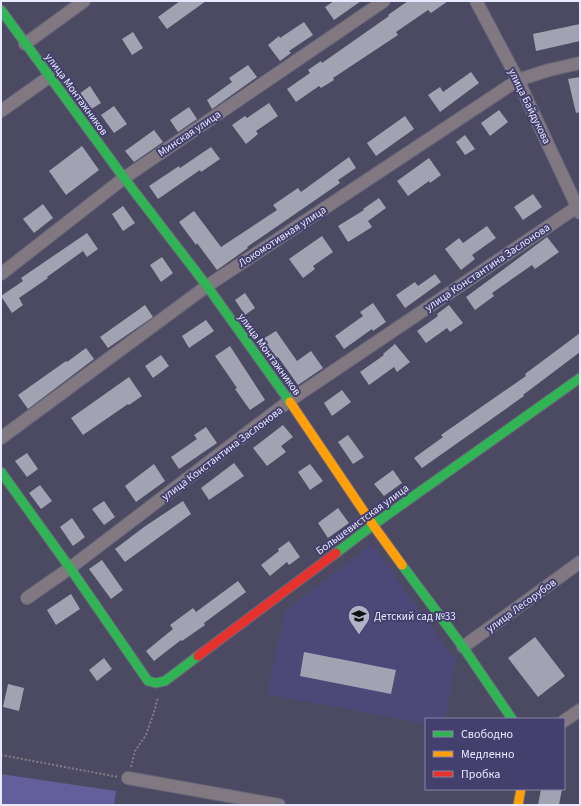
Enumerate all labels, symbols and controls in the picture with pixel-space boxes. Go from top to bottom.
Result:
street label: улица Монтажников [42,50,112,139]
street label: улица Байдукова [505,66,554,147]
street label: Минская улица [155,107,224,160]
street label: Локомотивная улица [235,202,329,271]
street label: улица Константина Заслонова [422,220,553,315]
street label: улица Монтажников [235,310,305,399]
street label: улица Константина Заслонова [159,403,286,504]
street label: Большевистская улица [313,481,412,558]
street label: улица Лесорубов [483,575,560,636]
school or university icon: Детский сад №33 [346,603,372,636]
place label: Детский сад №33 [374,609,456,624]
legend [425,718,565,790]
text: Свободно [461,726,513,743]
text: Медленно [461,746,515,763]
text: Пробка [461,766,500,783]

